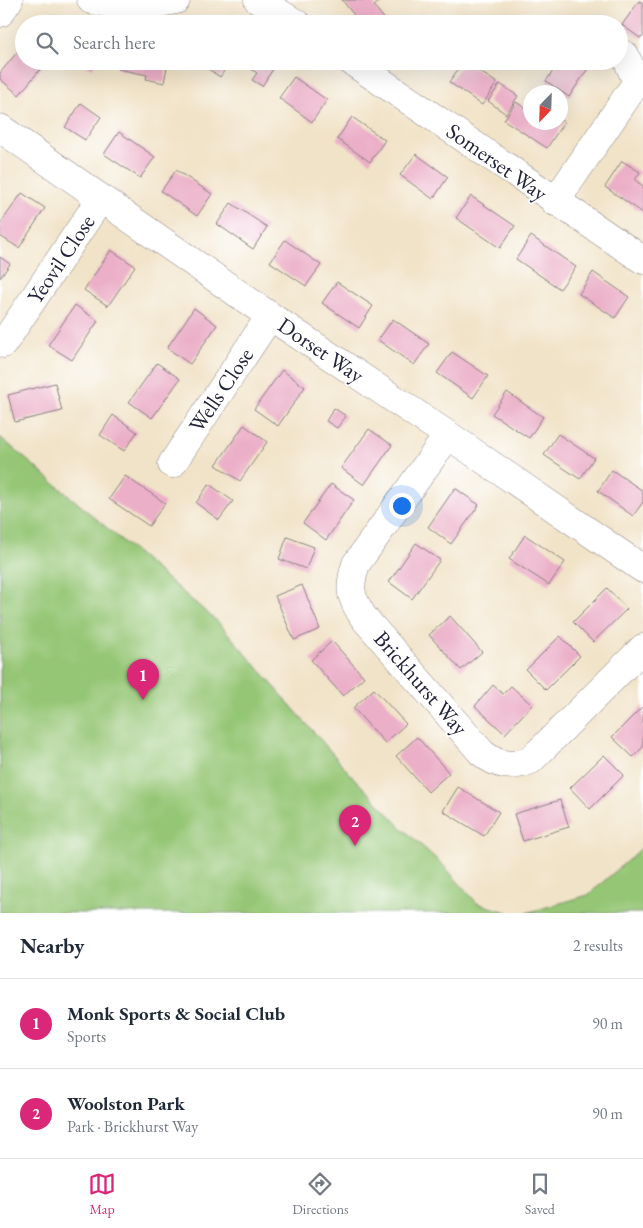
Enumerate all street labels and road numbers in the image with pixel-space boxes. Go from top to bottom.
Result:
street label: Somerset Way [441,116,554,208]
street label: Yeovil Close [21,208,102,309]
street label: Dorset Way [272,311,370,390]
street label: Wells Close [182,342,260,438]
street label: Brickhurst Way [367,625,475,742]

